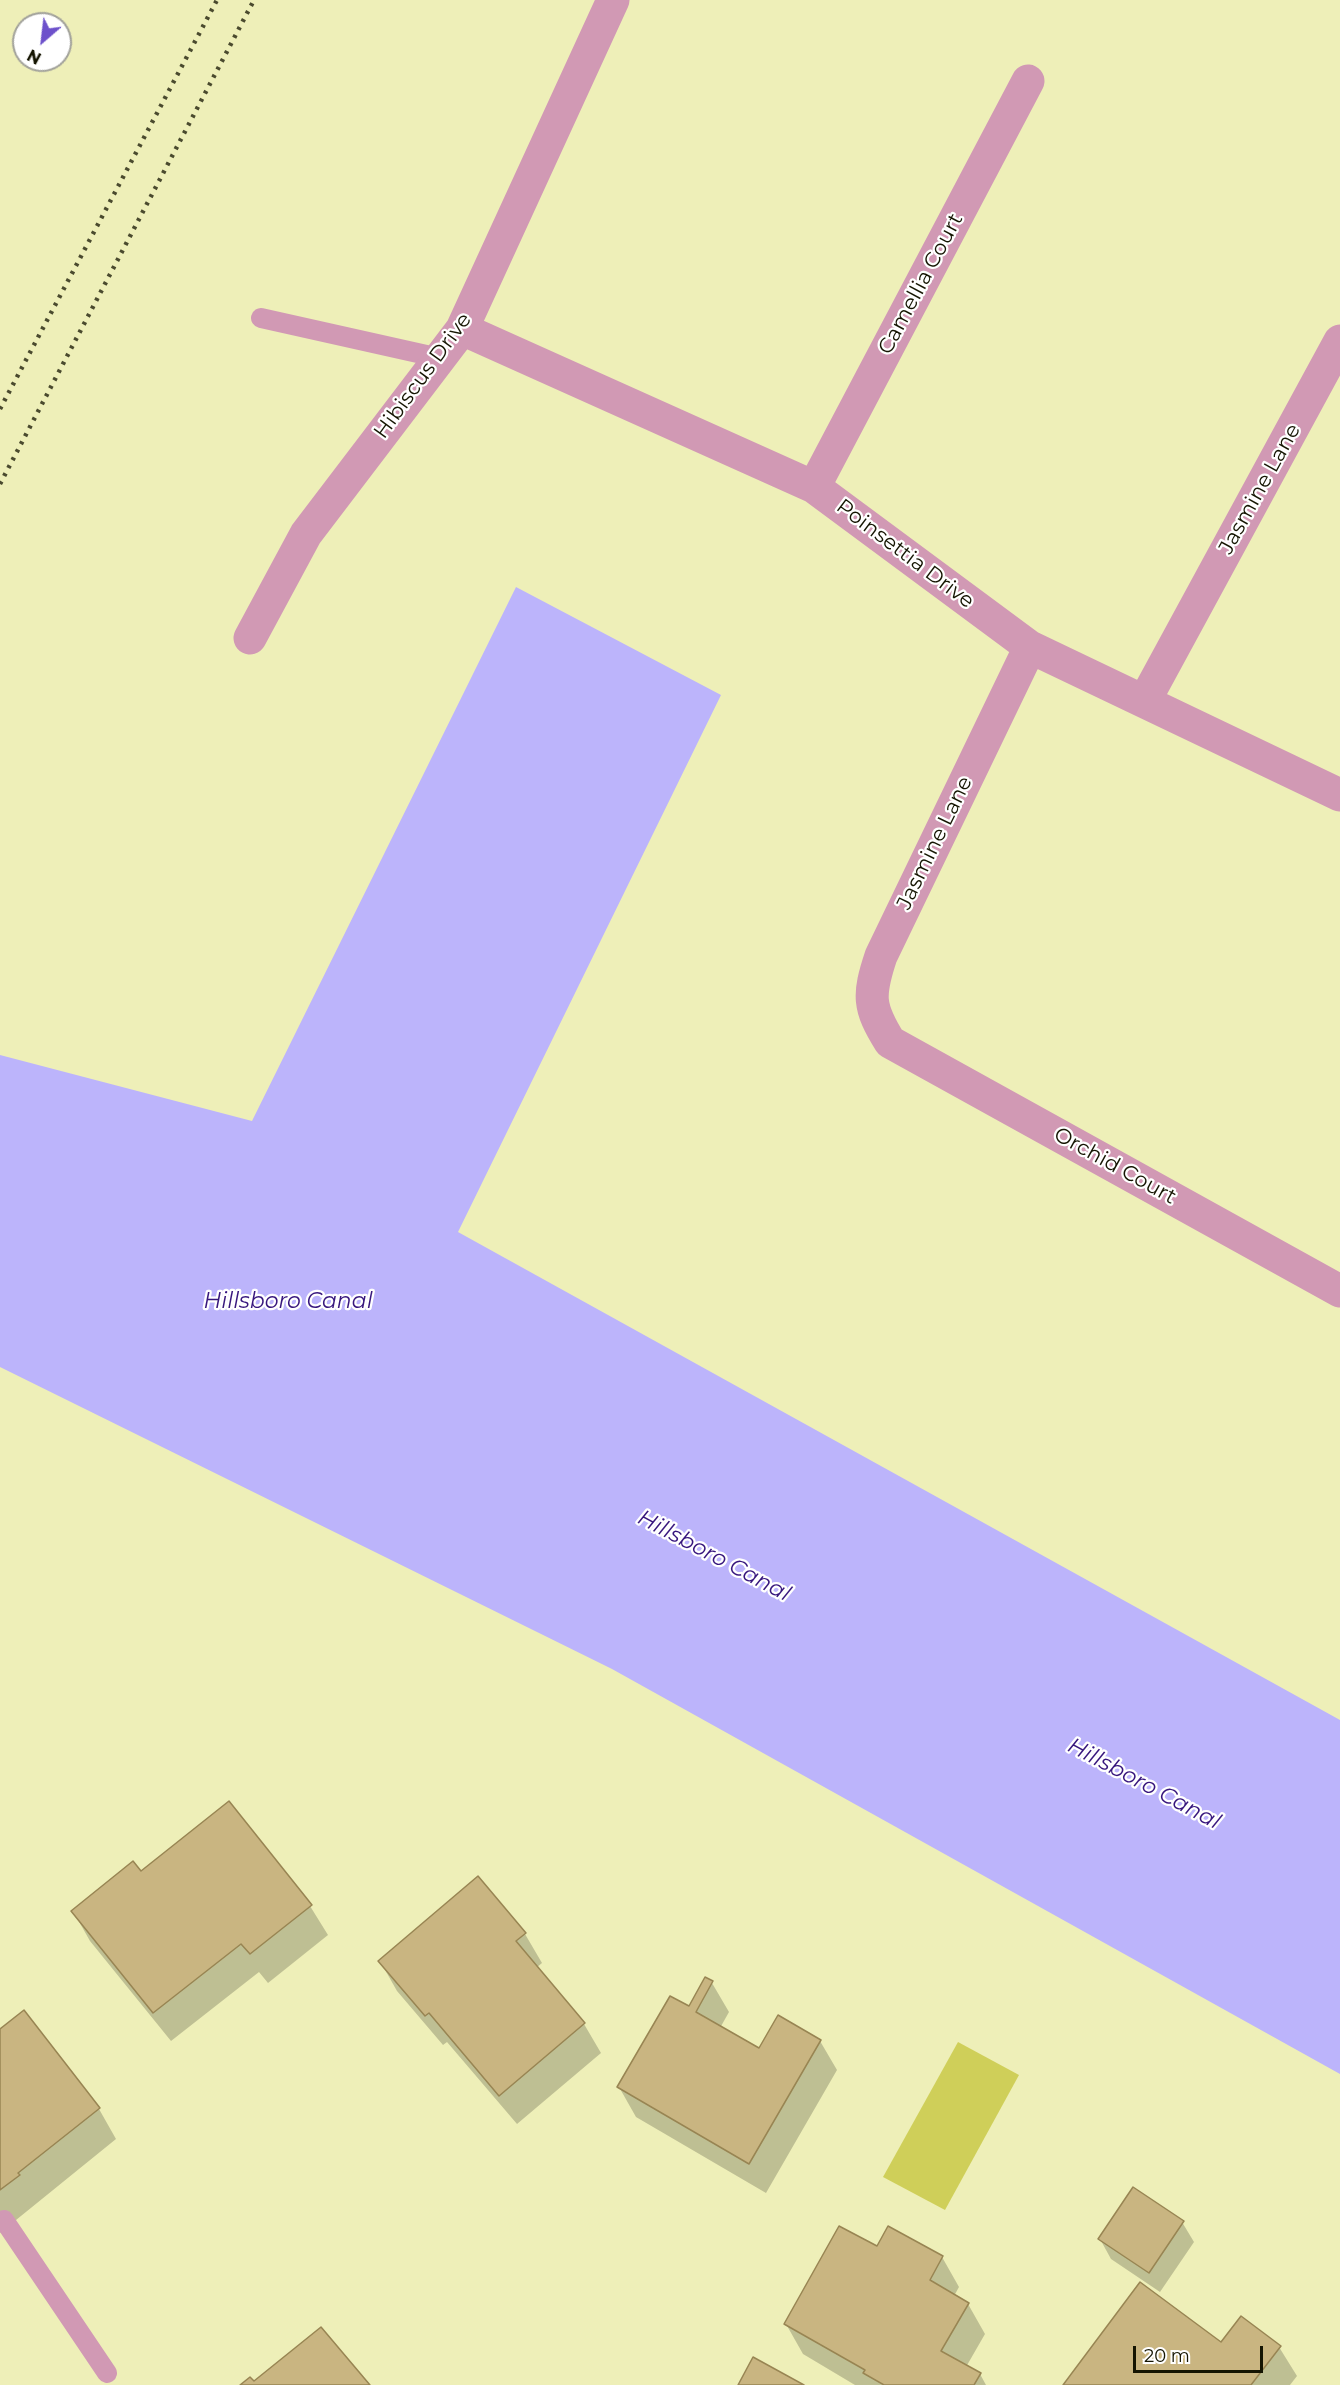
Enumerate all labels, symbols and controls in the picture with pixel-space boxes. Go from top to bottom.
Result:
north arrow [12,12,72,72]
text: N [24,45,44,68]
street label: Camellia Court [873,209,969,359]
street label: Hibiscus Drive [369,308,477,444]
street label: Jasmine Lane [1214,419,1306,559]
street label: Poinsettia Drive [831,494,979,614]
street label: Jasmine Lane [892,772,978,914]
street label: Orchid Court [1049,1122,1181,1210]
water label: Hillsboro Canal [203,1289,373,1315]
water label: Hillsboro Canal [633,1505,795,1607]
water label: Hillsboro Canal [1063,1733,1225,1835]
scale bar [1136,2334,1266,2372]
text: 20 m [1144,2345,1190,2367]

